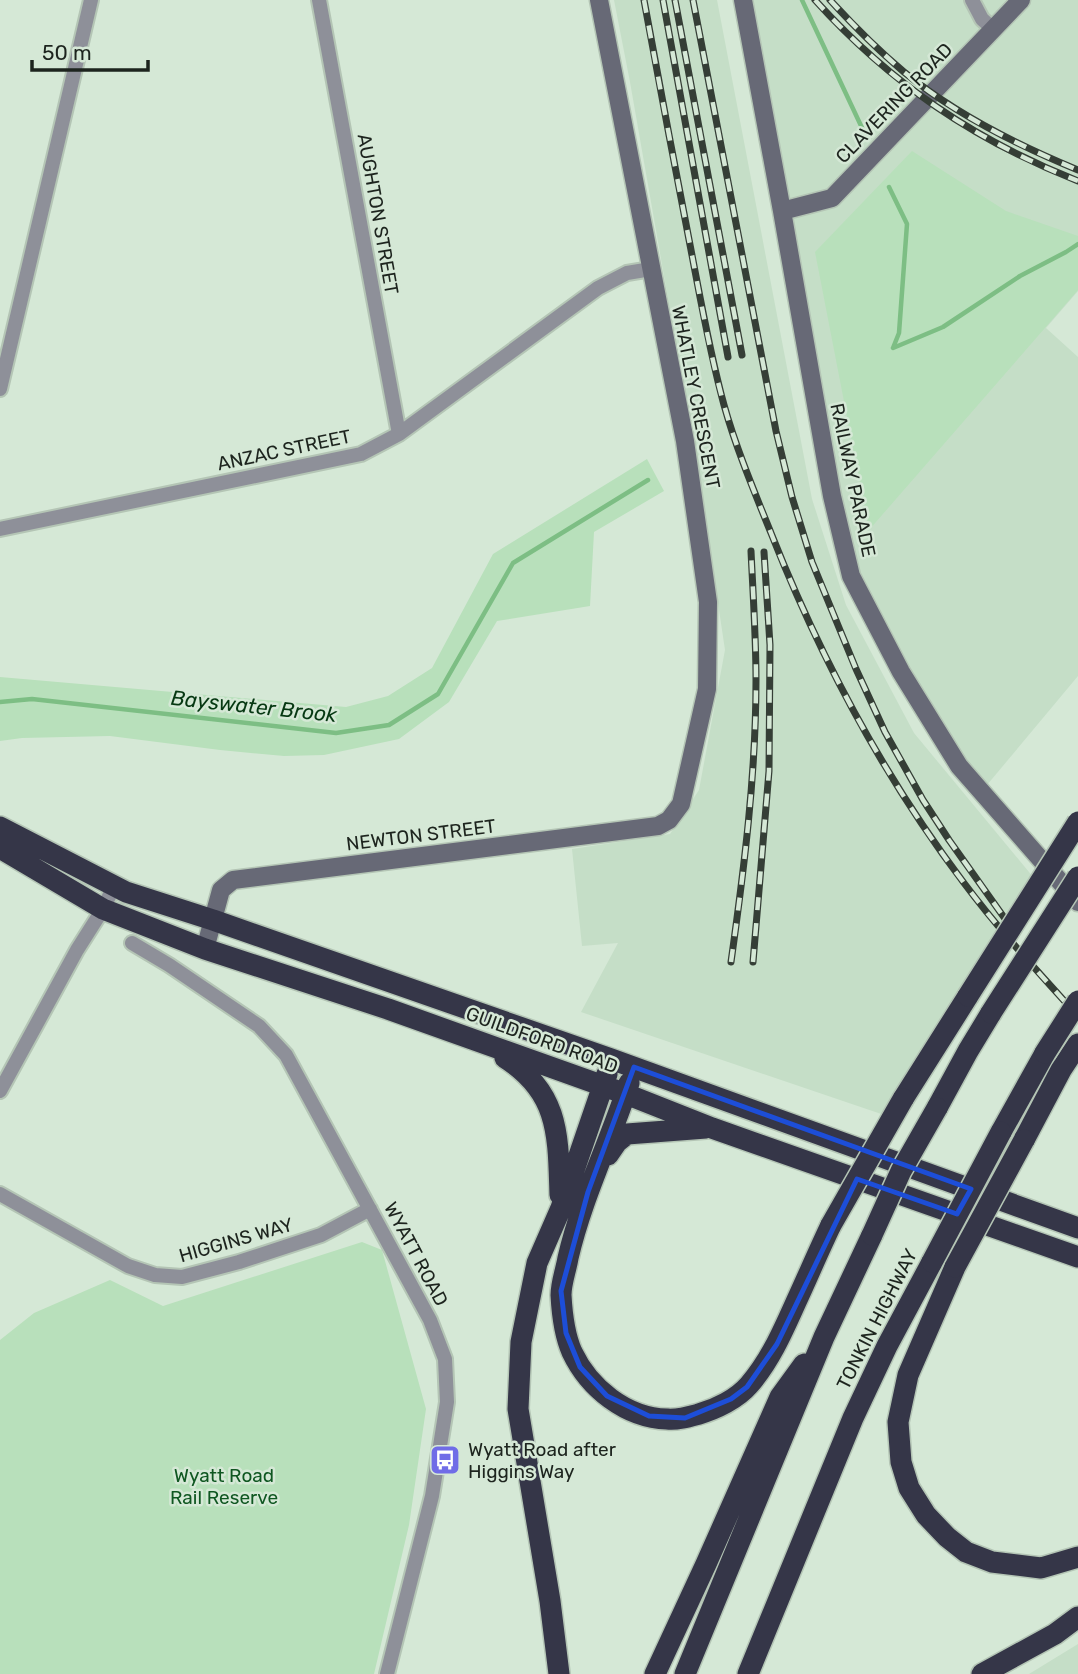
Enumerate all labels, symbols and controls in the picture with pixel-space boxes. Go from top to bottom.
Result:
scale bar [32,28,147,72]
street label: CLAVERING ROAD [831,38,957,168]
text: 50 m [42,40,92,65]
street label: AUGHTON STREET [353,132,403,296]
street label: WHATLEY CRESCENT [667,303,725,491]
street label: RAILWAY PARADE [825,401,881,559]
street label: ANZAC STREET [215,425,353,475]
water label: Bayswater Brook [170,685,339,727]
street label: NEWTON STREET [345,814,497,856]
street label: GUILDFORD ROAD [463,1002,621,1078]
street label: WYATT ROAD [379,1198,453,1310]
street label: HIGGINS WAY [176,1213,296,1267]
street label: TONKIN HIGHWAY [832,1245,922,1393]
place label: Wyatt Road after Higgins Way [468,1438,617,1483]
bus stop icon: Wyatt Road after Higgins Way [428,1443,462,1477]
park label: Wyatt Road Rail Reserve [170,1464,278,1509]

